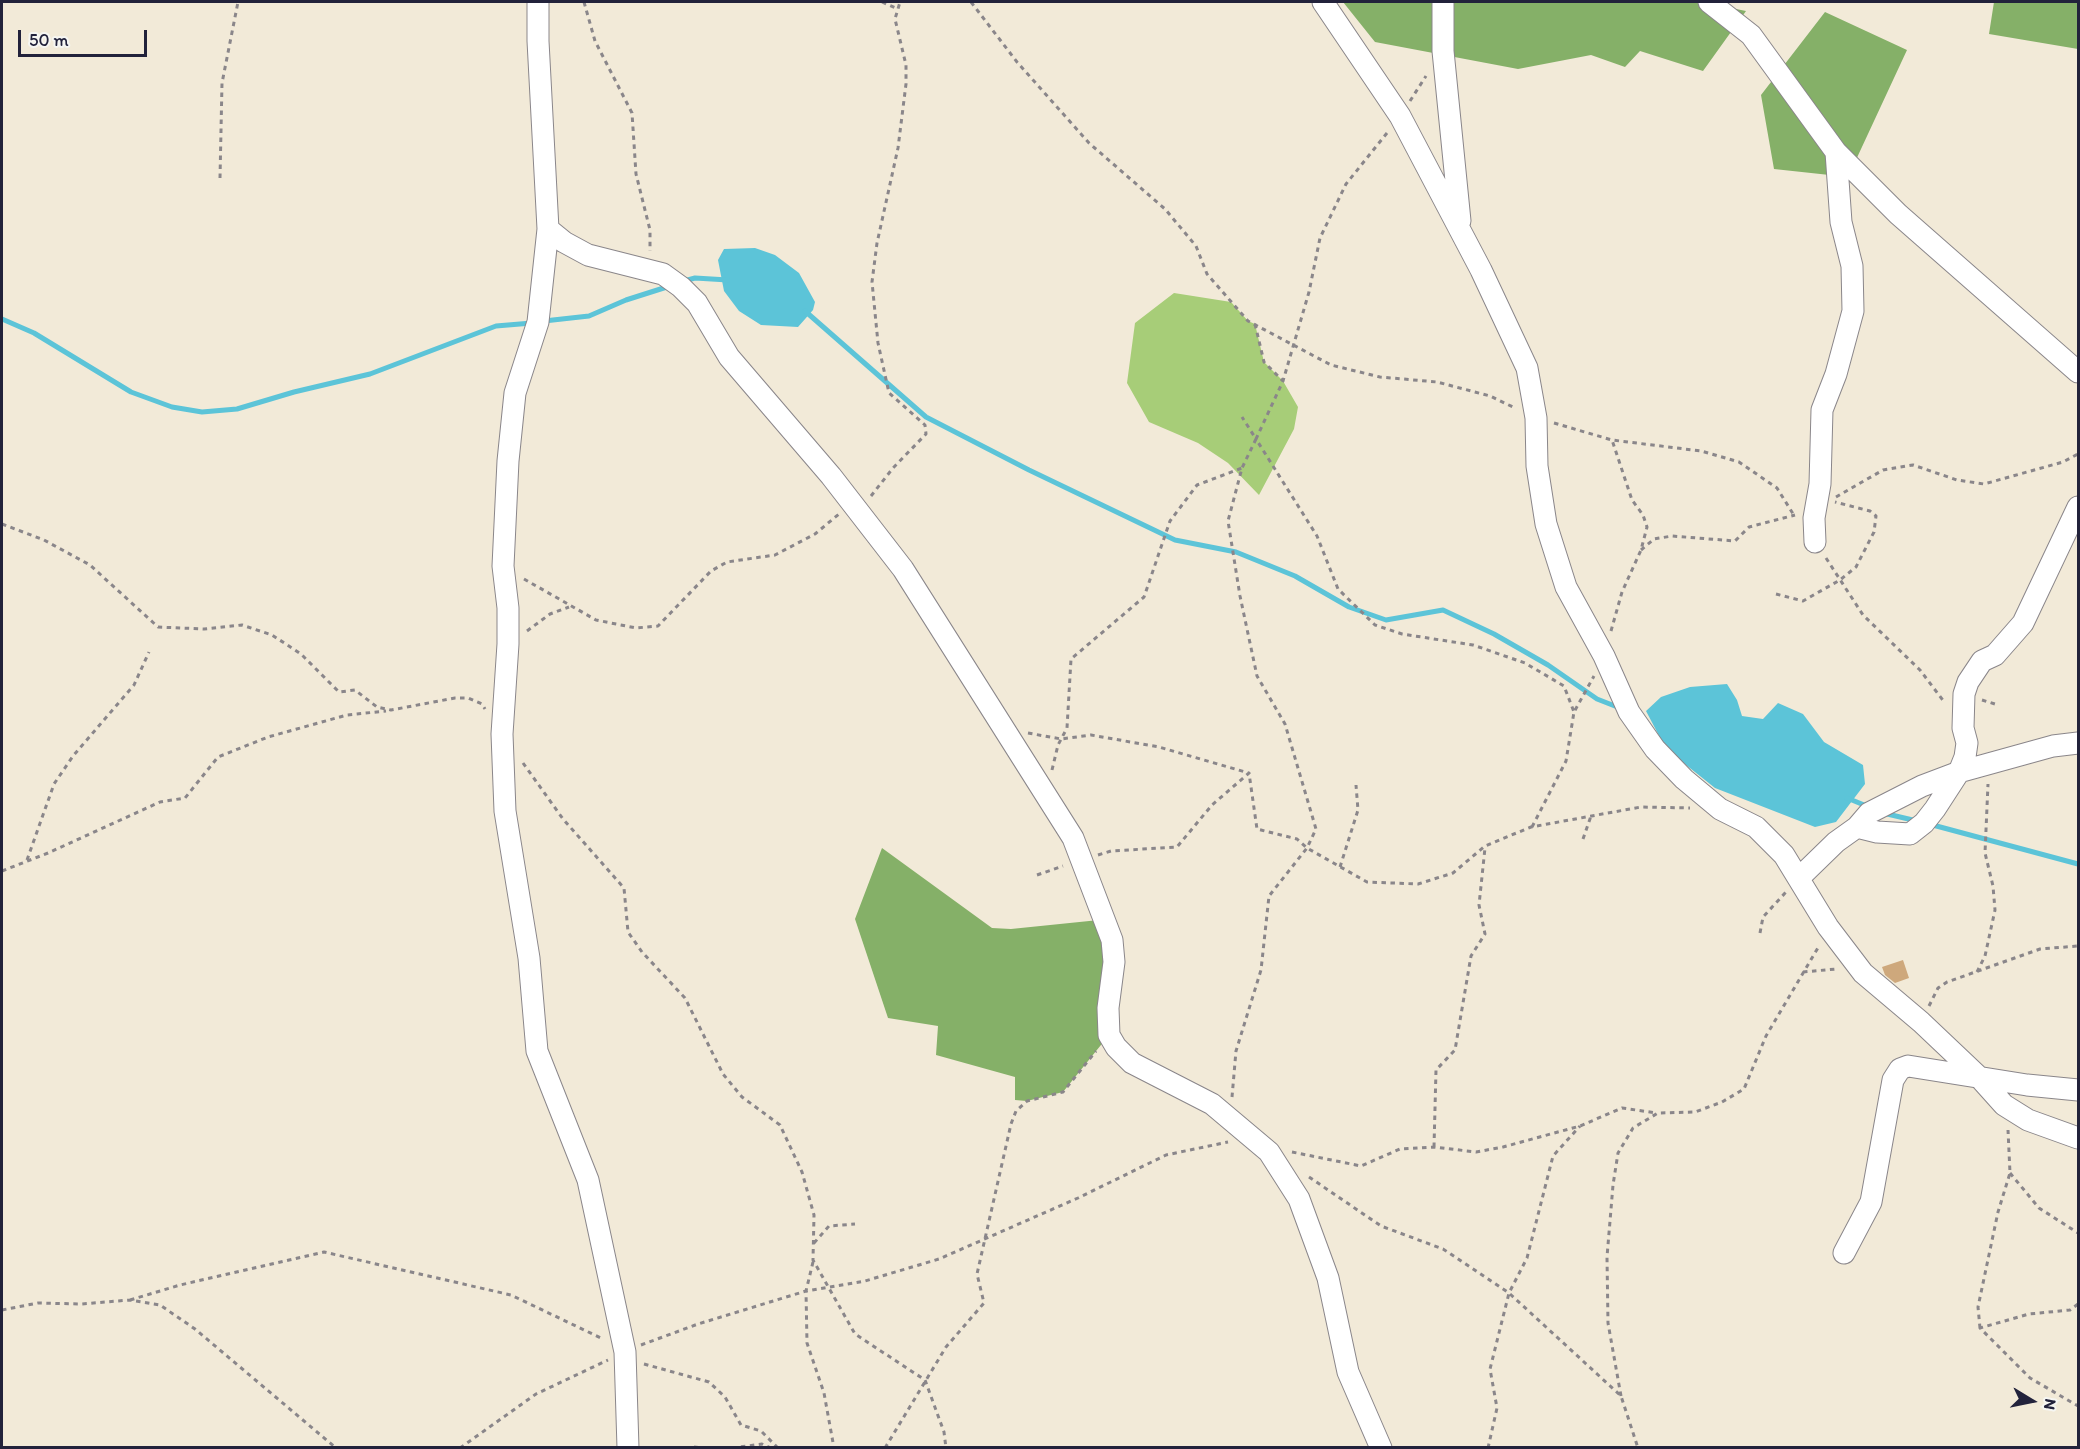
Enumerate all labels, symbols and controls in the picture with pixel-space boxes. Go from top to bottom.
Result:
scale bar [21,18,150,56]
text: 50 m [29,29,69,51]
north arrow [2002,1371,2062,1431]
text: N [2040,1397,2061,1411]

